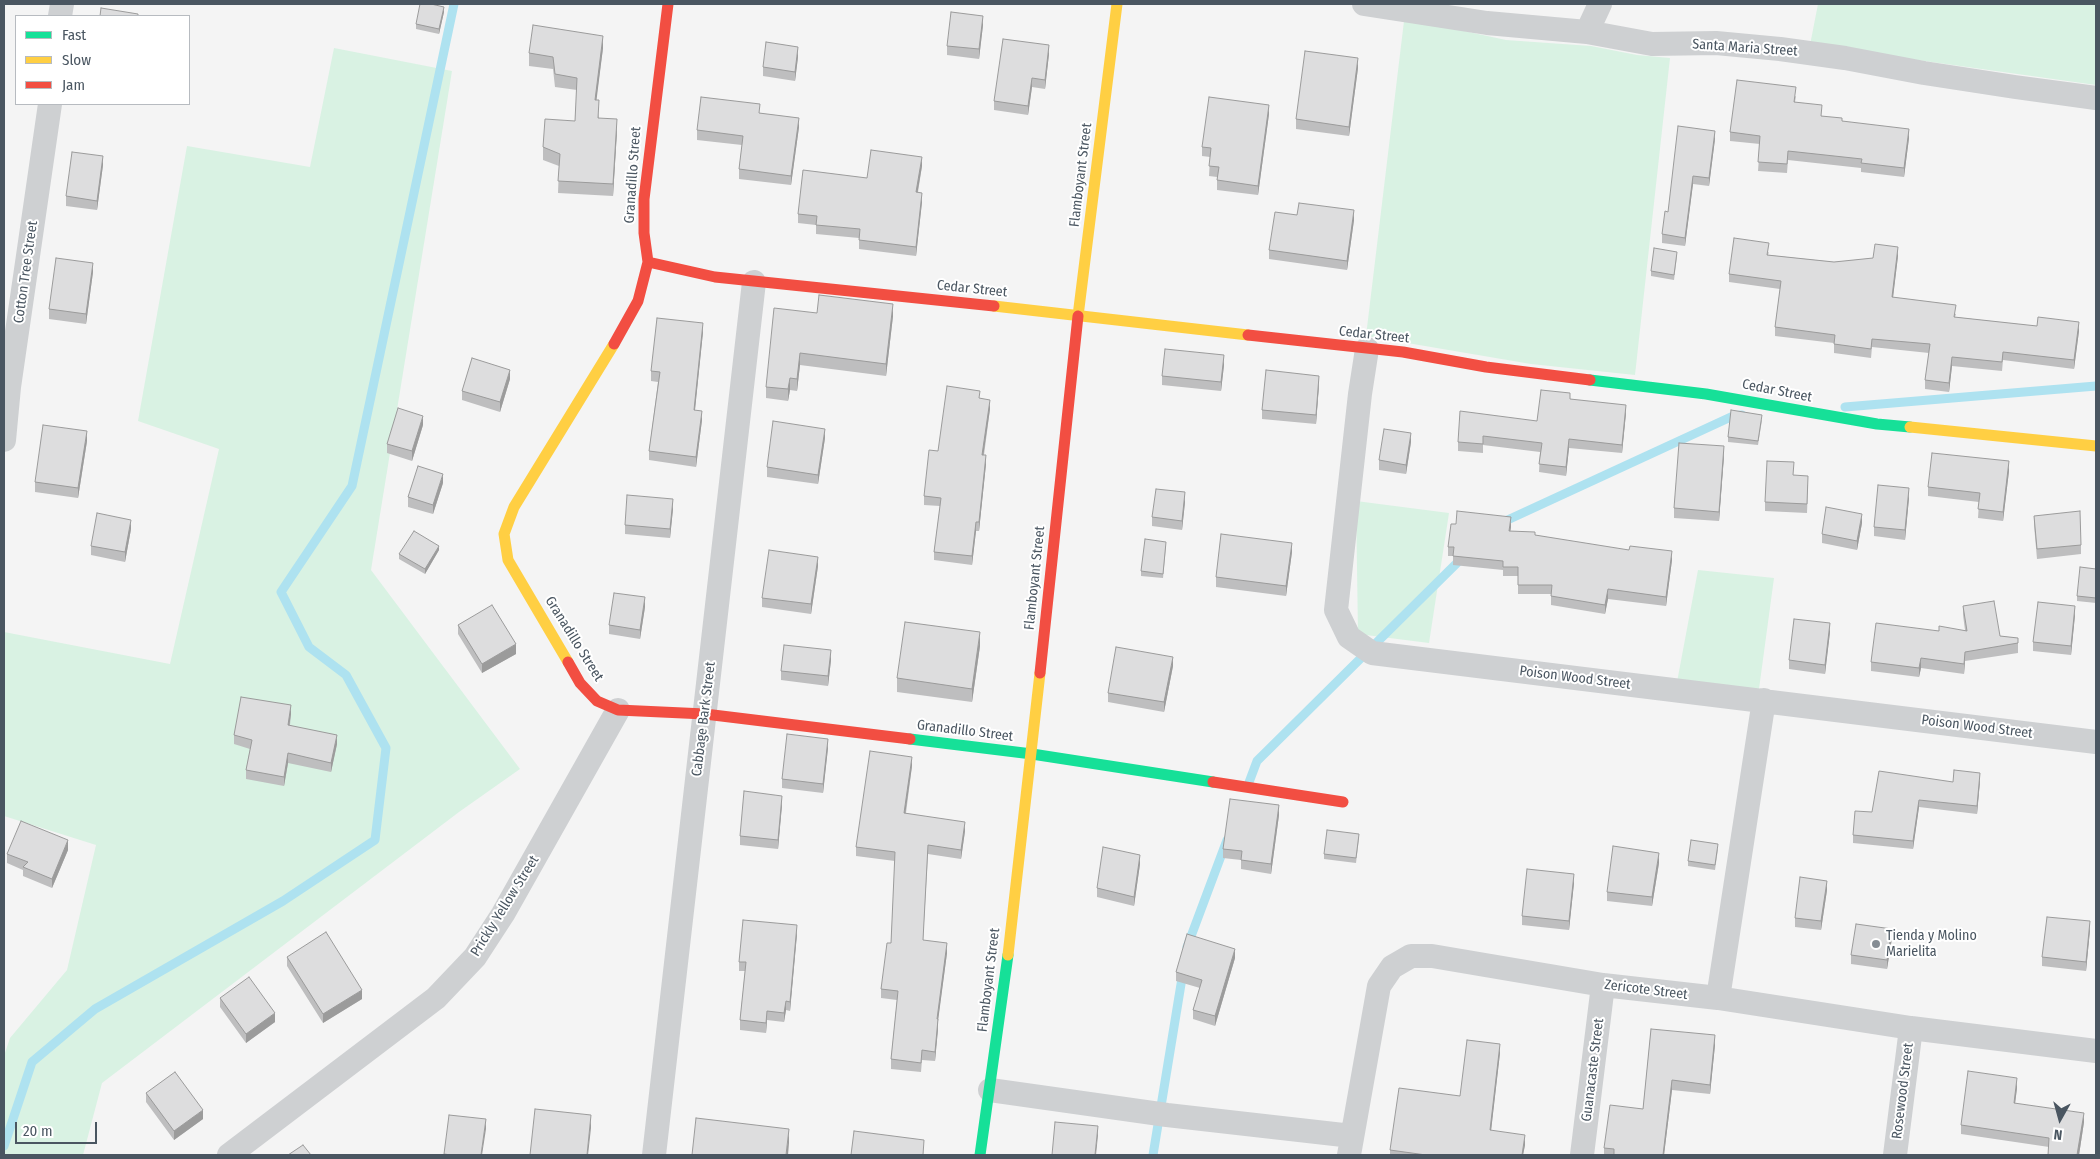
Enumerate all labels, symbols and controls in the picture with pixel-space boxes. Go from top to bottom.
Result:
legend [15,15,190,105]
text: Fast [62,26,86,44]
street label: Santa Maria Street [1692,36,1798,60]
text: Slow [62,51,91,69]
text: Jam [62,76,85,94]
street label: Flamboyant Street [1066,122,1096,228]
street label: Granadillo Street [621,126,645,224]
street label: Cotton Tree Street [10,220,42,324]
street label: Cedar Street [936,277,1008,301]
street label: Cedar Street [1338,323,1410,347]
street label: Cedar Street [1741,376,1813,406]
street label: Flamboyant Street [1021,525,1049,631]
street label: Granadillo Street [541,593,607,685]
street label: Cabbage Bark Street [689,661,719,777]
street label: Poison Wood Street [1518,663,1632,693]
street label: Poison Wood Street [1920,712,2034,742]
street label: Granadillo Street [916,717,1014,745]
street label: Prickly Yellow Street [467,852,543,960]
street label: Flamboyant Street [974,927,1004,1033]
place label: Tienda y Molino Marielita [1886,928,1977,960]
marker: Tienda y Molino Marielita [1870,938,1882,950]
street label: Zericote Street [1603,977,1689,1003]
street label: Guanacaste Street [1578,1017,1608,1123]
street label: Rosewood Street [1889,1042,1917,1140]
north arrow [2035,1094,2085,1144]
scale bar [18,1112,100,1144]
text: 20 m [23,1122,53,1140]
text: N [2053,1125,2063,1143]

